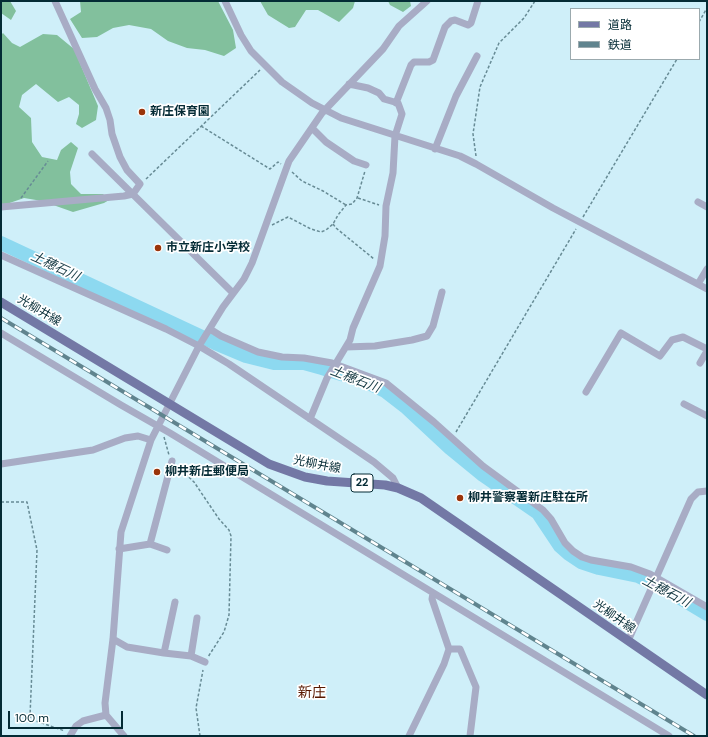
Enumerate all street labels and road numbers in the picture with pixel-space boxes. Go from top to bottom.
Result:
street label: 光柳井線 [15,292,63,330]
street label: 光柳井線 [292,453,342,477]
road number: 22 [351,474,373,492]
street label: 光柳井線 [590,597,638,637]

